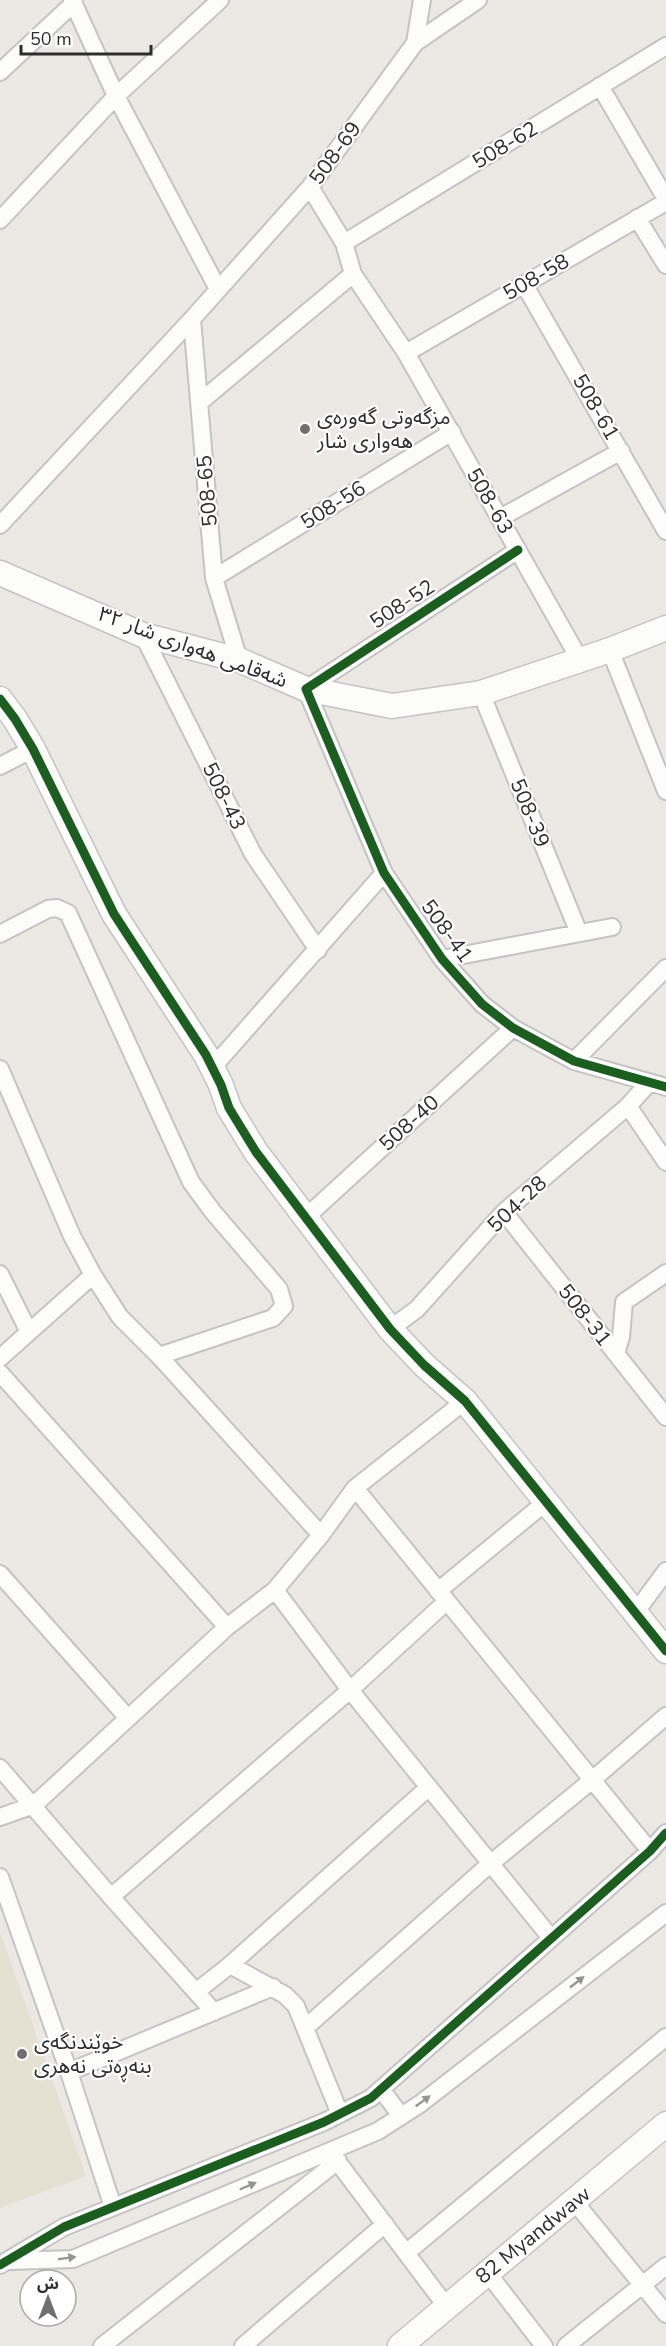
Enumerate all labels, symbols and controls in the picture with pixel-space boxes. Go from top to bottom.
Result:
scale bar [21,18,152,56]
text: 50 m [30,27,72,51]
street label: 508-62 [467,114,543,176]
street label: 508-69 [303,116,367,190]
street label: 508-58 [498,247,574,307]
street label: 508-61 [566,369,626,445]
place label: مزگەوتی گەورەی هەواری شار [316,403,450,455]
marker: مزگەوتی گەورەی هەواری شار [298,422,312,436]
street label: 508-65 [190,454,224,528]
street label: 508-63 [460,463,520,539]
street label: 508-56 [295,474,371,536]
street label: 508-52 [364,573,440,635]
street label: شەقامی هەواری شار ٣٢ [94,600,292,694]
street label: 508-43 [196,758,252,834]
street label: 508-39 [504,774,556,852]
street label: 508-41 [415,894,479,968]
street label: 508-40 [373,1089,445,1157]
street label: 504-28 [481,1169,553,1239]
street label: 508-31 [552,1278,618,1352]
one-way arrow [569,1975,585,1988]
place label: خوێندنگەی بنەڕەتی نەهری [34,2028,152,2083]
marker: خوێندنگەی بنەڕەتی نەهری [15,2047,29,2061]
one-way arrow [414,2095,430,2107]
street label: 82 Myandwaw [470,2180,597,2290]
one-way arrow [239,2181,256,2190]
one-way arrow [58,2253,77,2263]
north arrow [18,2268,78,2328]
text: ش [37,2273,59,2295]

